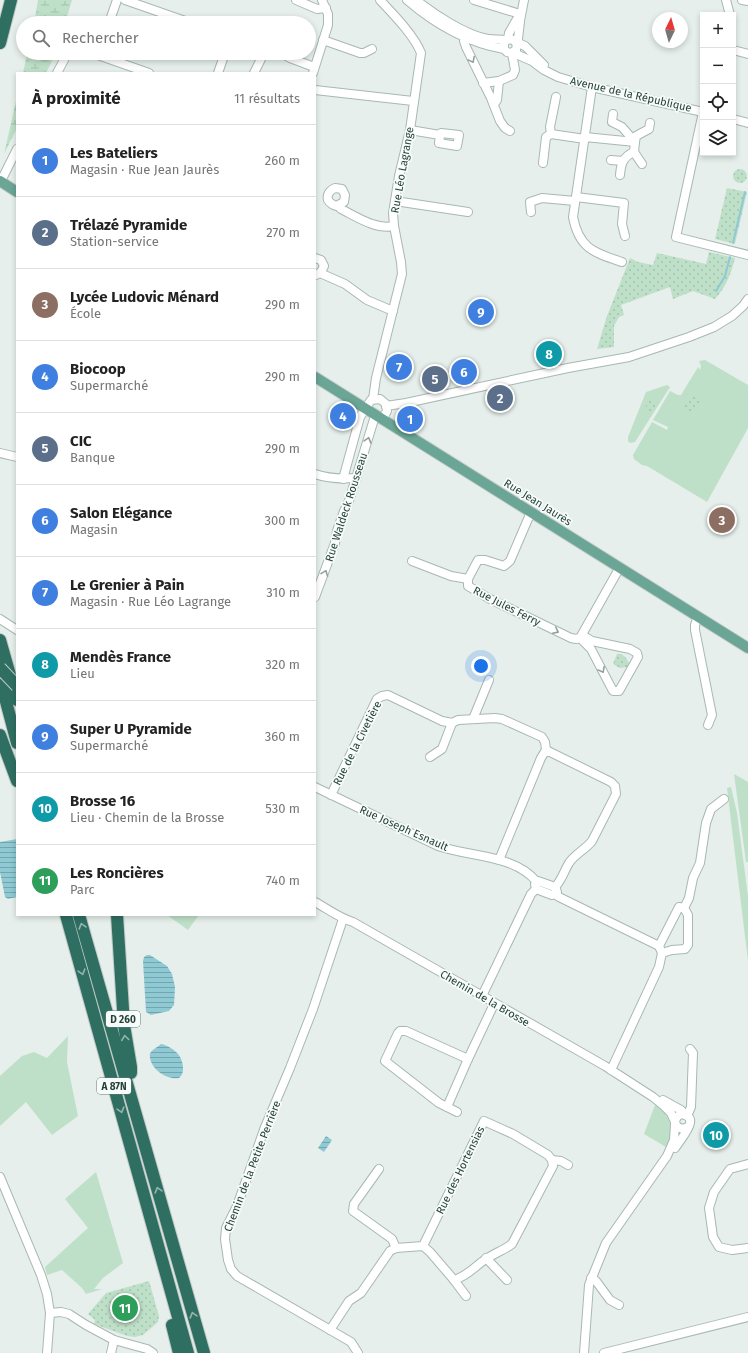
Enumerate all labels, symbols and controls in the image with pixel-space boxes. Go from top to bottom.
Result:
north arrow [652,12,688,48]
map controls [700,12,736,156]
button: + [700,12,736,48]
search box [16,16,316,60]
icon: search [30,27,52,49]
text: Rechercher [62,29,138,47]
button: − [700,48,736,84]
one-way arrow [468,56,475,63]
street label: Avenue de la République [569,74,693,115]
button: locate [700,84,736,120]
text: À proximité [32,88,121,109]
text: 11 résultats [234,91,300,106]
button: layers [700,120,736,156]
street label: Rue Léo Lagrange [389,126,416,214]
text: Les Bateliers [70,144,158,162]
text: 1 [42,153,48,168]
text: 260 m [265,153,300,168]
text: Magasin · Rue Jean Jaurès [70,162,219,177]
text: Trélazé Pyramide [70,216,187,234]
text: 2 [42,225,48,240]
text: 270 m [266,225,300,240]
text: Station-service [70,234,159,249]
text: Lycée Ludovic Ménard [70,288,219,306]
text: 3 [42,297,48,312]
text: 290 m [265,297,300,312]
pin: 9 [468,297,494,327]
text: École [70,306,101,321]
pin: 8 [536,339,562,369]
pin: 7 [386,352,412,382]
pin: 6 [451,357,477,387]
text: Biocoop [70,360,126,378]
pin: 5 [422,364,448,394]
text: 4 [41,369,49,384]
text: 290 m [265,369,300,384]
text: Supermarché [70,378,148,393]
pin: 2 [487,383,513,413]
pin: 4 [330,401,356,431]
pin: 1 [397,404,423,434]
text: CIC [70,432,92,450]
one-way arrow [363,436,372,443]
text: 5 [42,441,48,456]
text: 290 m [265,441,300,456]
text: Banque [70,450,115,465]
street label: Rue Waldeck Rousseau [323,451,370,563]
street label: Rue Jean Jaurès [501,476,574,528]
text: Salon Elégance [70,504,172,522]
pin: 3 [709,505,735,535]
text: 6 [41,513,49,528]
text: 300 m [264,513,300,528]
text: Magasin [70,522,118,537]
one-way arrow [320,570,328,577]
text: Le Grenier à Pain [70,576,185,594]
street label: Rue Jules Ferry [471,584,543,629]
text: 7 [42,585,48,600]
text: 310 m [266,585,300,600]
text: Magasin · Rue Léo Lagrange [70,594,231,609]
one-way arrow [552,626,560,634]
text: Mendès France [70,648,171,666]
your location [471,656,491,676]
text: 8 [41,657,49,672]
text: 320 m [265,657,300,672]
one-way arrow [597,665,605,673]
text: Lieu [70,666,95,681]
street label: Rue de la Civetière [331,699,384,788]
text: Super U Pyramide [70,720,192,738]
text: 9 [41,729,49,744]
text: 360 m [265,729,300,744]
text: Supermarché [70,738,148,753]
text: Brosse 16 [70,792,135,810]
text: 10 [38,801,52,816]
text: 530 m [265,801,300,816]
street label: Rue Joseph Esnault [357,803,450,854]
text: Lieu · Chemin de la Brosse [70,810,224,825]
text: Les Roncières [70,864,164,882]
text: 11 [39,873,51,888]
text: 740 m [266,873,300,888]
text: Parc [70,882,95,897]
one-way arrow [78,923,87,930]
one-way arrow [77,968,86,975]
street label: Chemin de la Brosse [438,968,532,1029]
road number: D 260 [106,1011,140,1027]
one-way arrow [121,1035,130,1041]
road number: A 87N [97,1078,131,1094]
street label: Chemin de la Petite Perrière [221,1099,284,1234]
one-way arrow [116,1106,125,1113]
pin: 10 [703,1120,729,1150]
street label: Rue des Hortensias [434,1124,487,1216]
one-way arrow [154,1187,163,1194]
pin: 11 [112,1293,138,1323]
one-way arrow [189,1312,198,1319]

